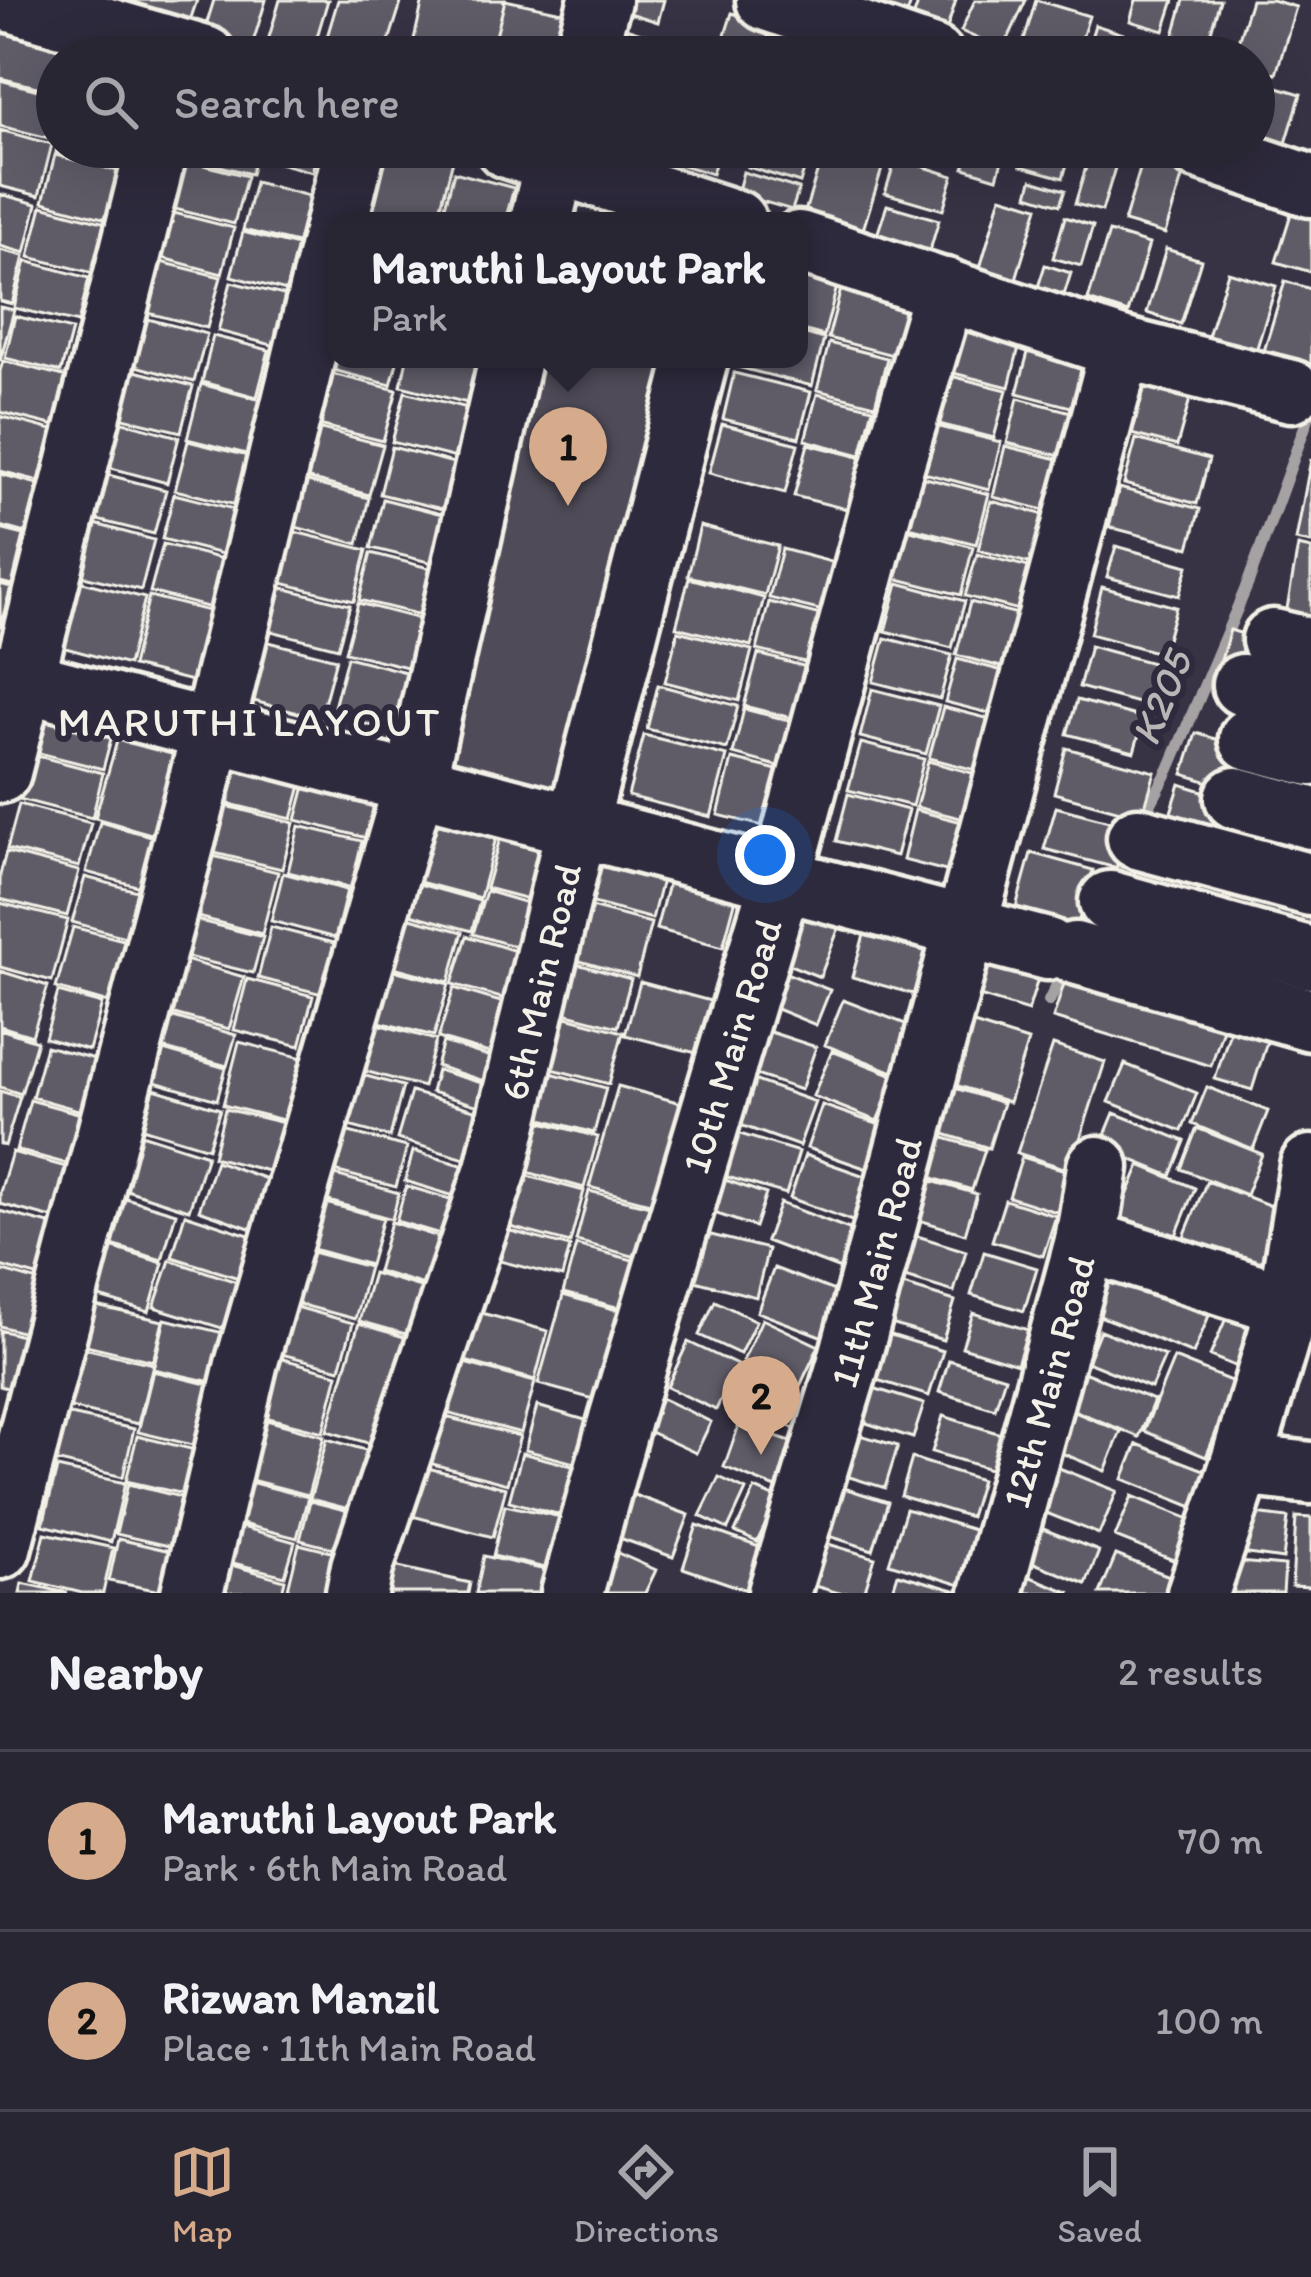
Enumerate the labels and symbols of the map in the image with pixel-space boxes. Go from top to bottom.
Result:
pin: 1 [529,407,607,506]
water label: K205 [1119,641,1204,752]
district label: MARUTHI LAYOUT [58,696,442,747]
your location [735,825,795,885]
street label: 6th Main Road [490,858,591,1105]
street label: 10th Main Road [671,912,792,1179]
street label: 11th Main Road [819,1131,932,1393]
street label: 12th Main Road [992,1250,1105,1513]
pin: 2 [722,1356,800,1455]

